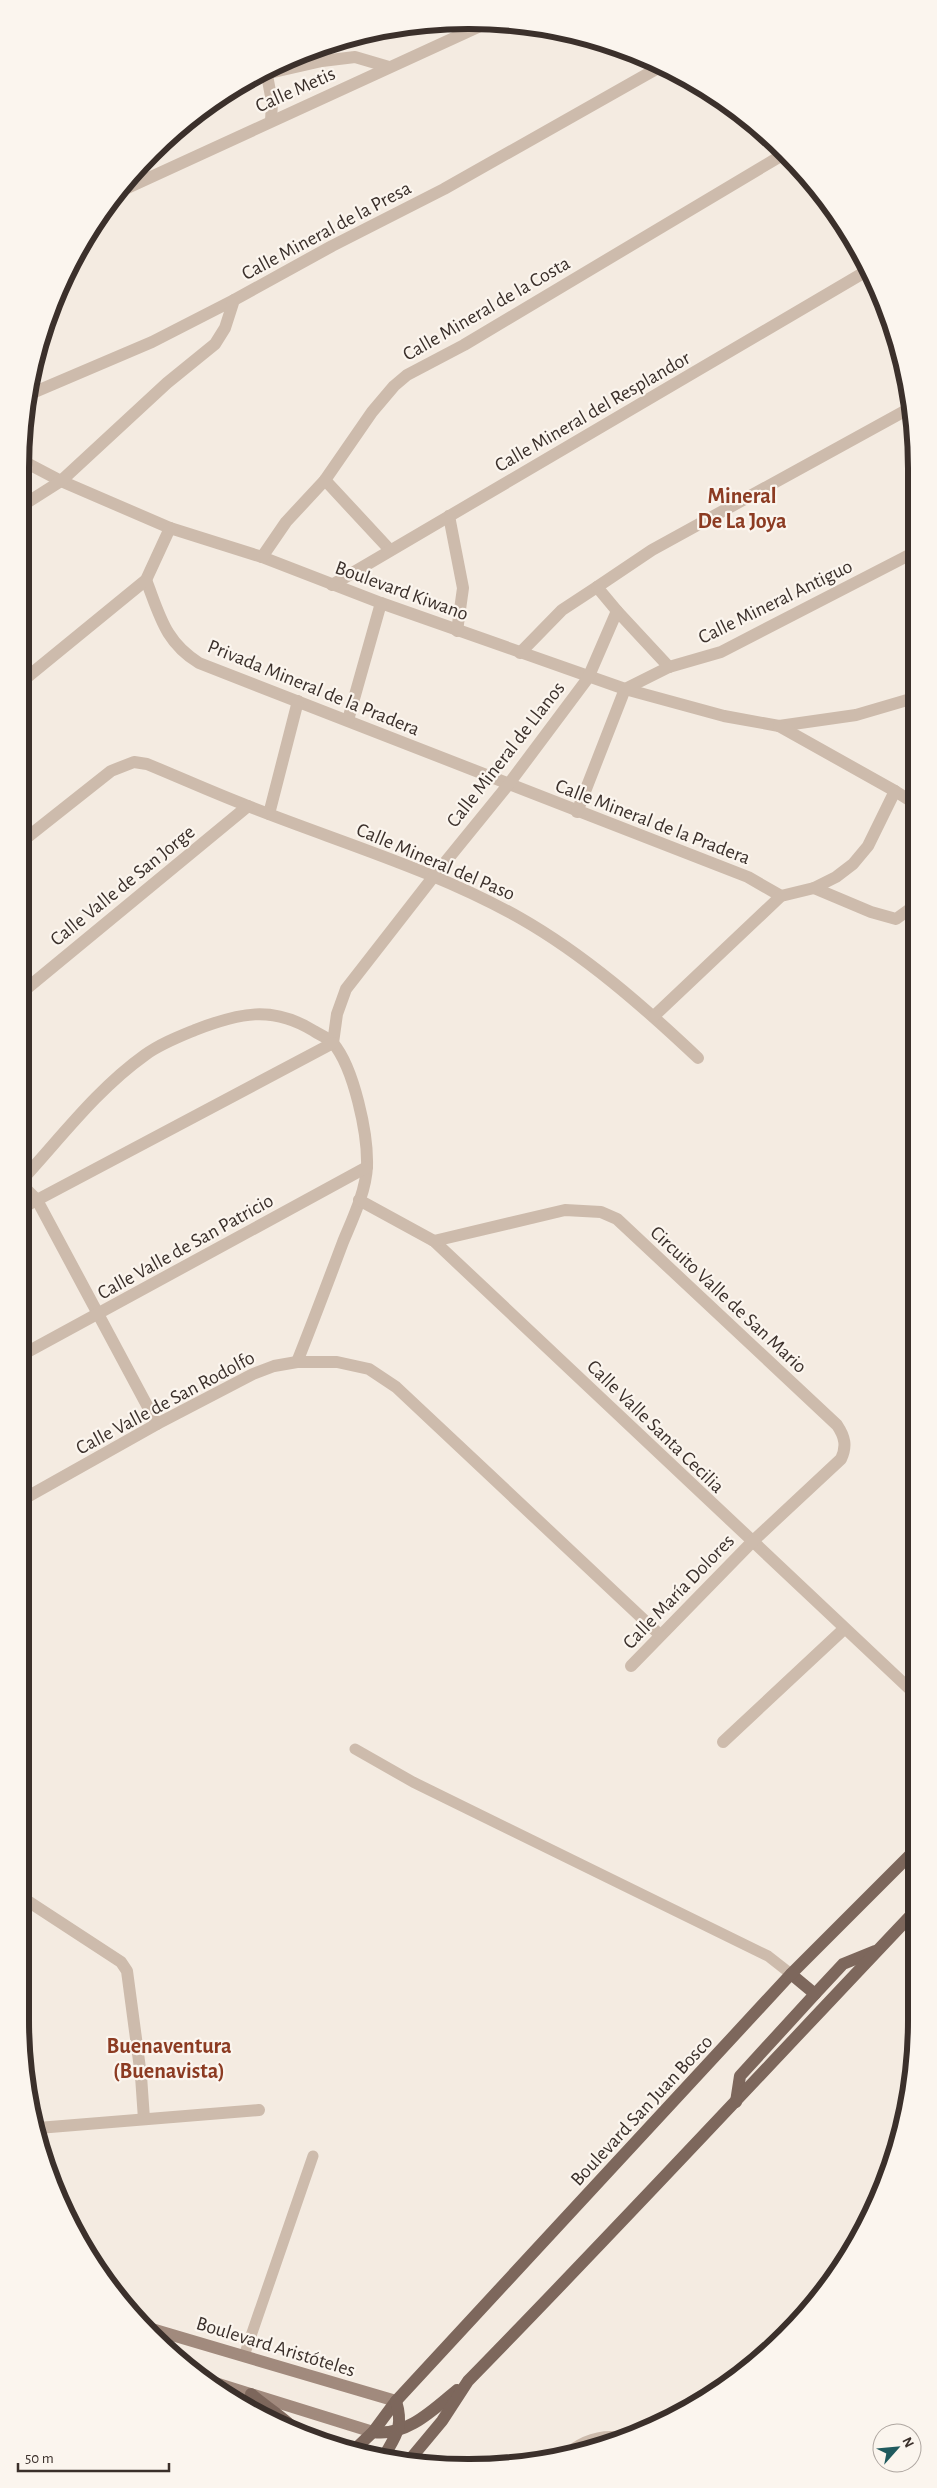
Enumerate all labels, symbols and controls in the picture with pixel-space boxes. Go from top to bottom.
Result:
street label: Calle Metis [252,63,338,116]
street label: Calle Mineral de la Presa [238,178,414,284]
street label: Calle Mineral de la Costa [400,253,573,365]
street label: Calle Mineral del Resplandor [492,348,694,476]
district label: Mineral De La Joya [697,485,787,533]
street label: Calle Mineral Antiguo [695,556,856,648]
street label: Boulevard Kiwano [332,558,471,624]
street label: Privada Mineral de la Pradera [205,636,422,740]
street label: Calle Mineral de Llanos [443,678,569,831]
street label: Calle Mineral de la Pradera [552,776,753,868]
street label: Calle Mineral del Paso [353,819,518,904]
street label: Calle Valle de San Jorge [47,822,199,950]
street label: Calle Valle de San Patricio [94,1190,277,1304]
street label: Circuito Valle de San Mario [646,1222,810,1377]
street label: Calle Valle de San Rodolfo [73,1347,258,1458]
street label: Calle Valle Santa Cecilia [583,1356,728,1497]
street label: Calle María Dolores [619,1530,738,1653]
street label: Boulevard San Juan Bosco [567,2032,717,2190]
district label: Buenaventura (Buenavista) [106,2035,232,2082]
street label: Boulevard Aristóteles [194,2313,357,2381]
north arrow [872,2423,922,2473]
text: N [899,2435,916,2450]
scale bar [18,2440,169,2472]
text: 50 m [25,2451,54,2466]

